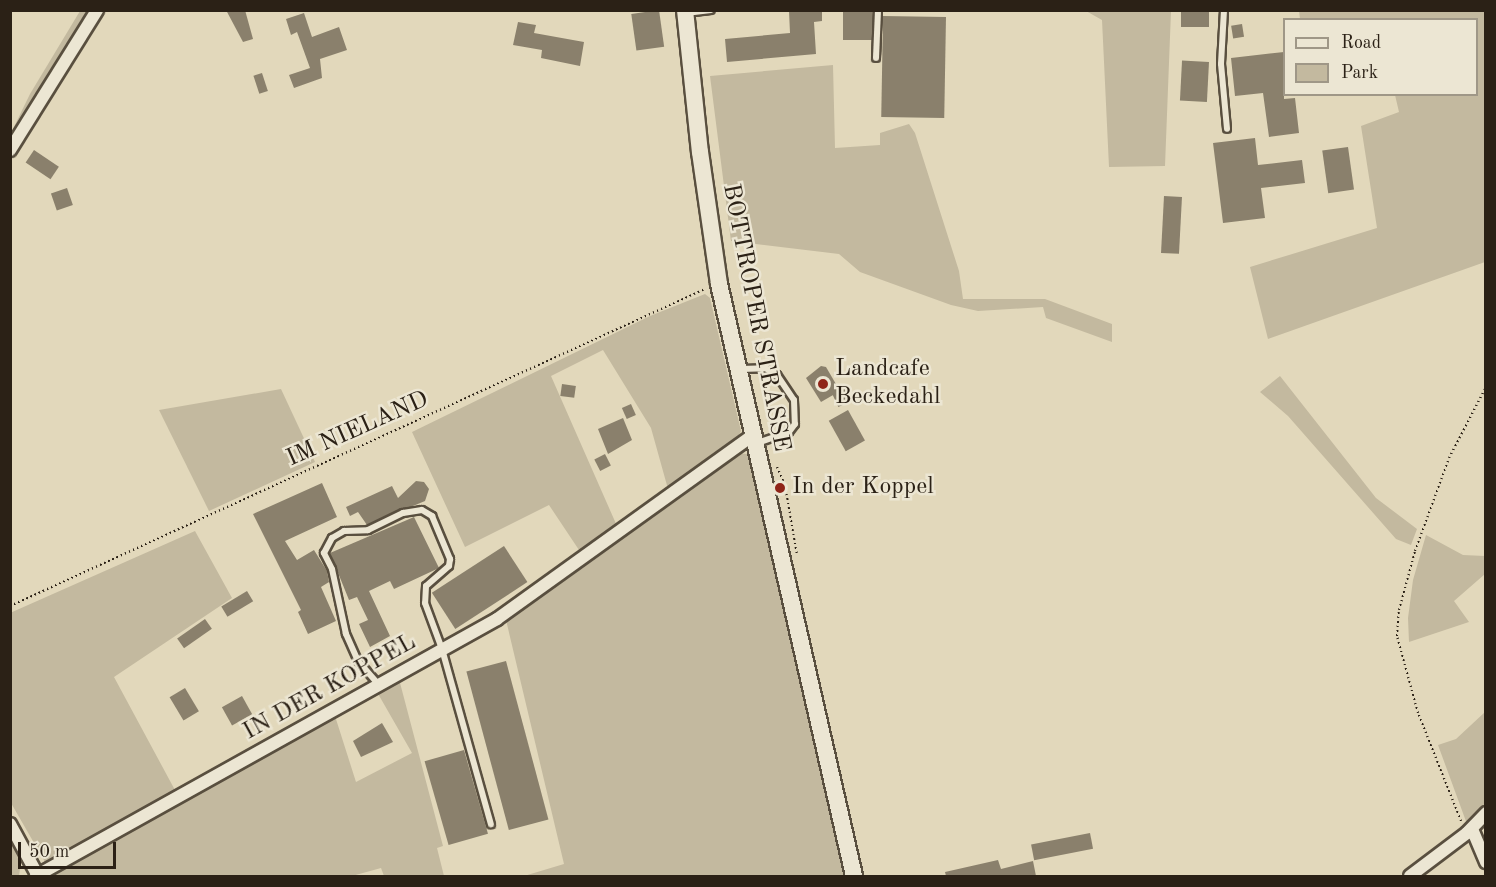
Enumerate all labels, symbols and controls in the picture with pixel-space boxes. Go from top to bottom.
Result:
legend [1283,18,1478,96]
text: Road [1341,34,1381,52]
text: Park [1341,64,1378,82]
street label: BOTTROPER STRASSE [715,182,795,454]
place label: Landcafe Beckedahl [835,356,941,412]
marker: Landcafe Beckedahl [816,377,830,391]
street label: IM NIELAND [283,386,433,474]
place label: In der Koppel [792,474,934,502]
marker: In der Koppel [773,481,787,495]
street label: IN DER KOPPEL [239,629,421,747]
scale bar [21,830,118,868]
text: 50 m [29,843,69,861]

